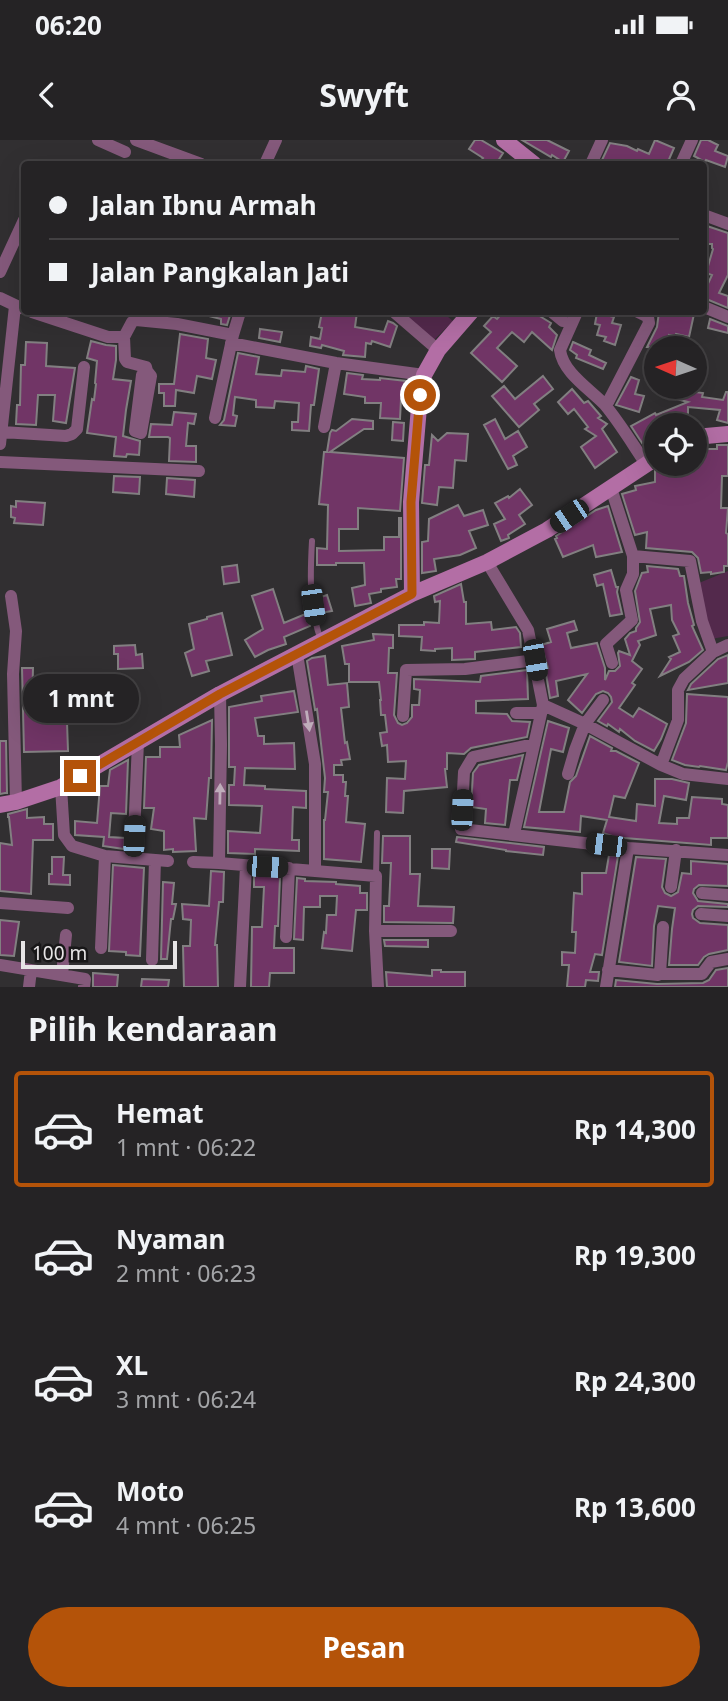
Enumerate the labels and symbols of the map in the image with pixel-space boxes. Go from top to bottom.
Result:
north arrow [644,336,707,399]
route start [404,379,436,411]
car [546,496,593,536]
car [300,583,327,627]
car [522,637,549,683]
callout: 1 mnt [22,674,138,724]
one-way arrow [303,710,314,732]
route end [64,760,96,792]
one-way arrow [215,783,226,805]
car [451,788,474,832]
car [123,814,146,858]
car [584,832,629,858]
car [246,855,289,879]
scale bar [21,938,177,970]

